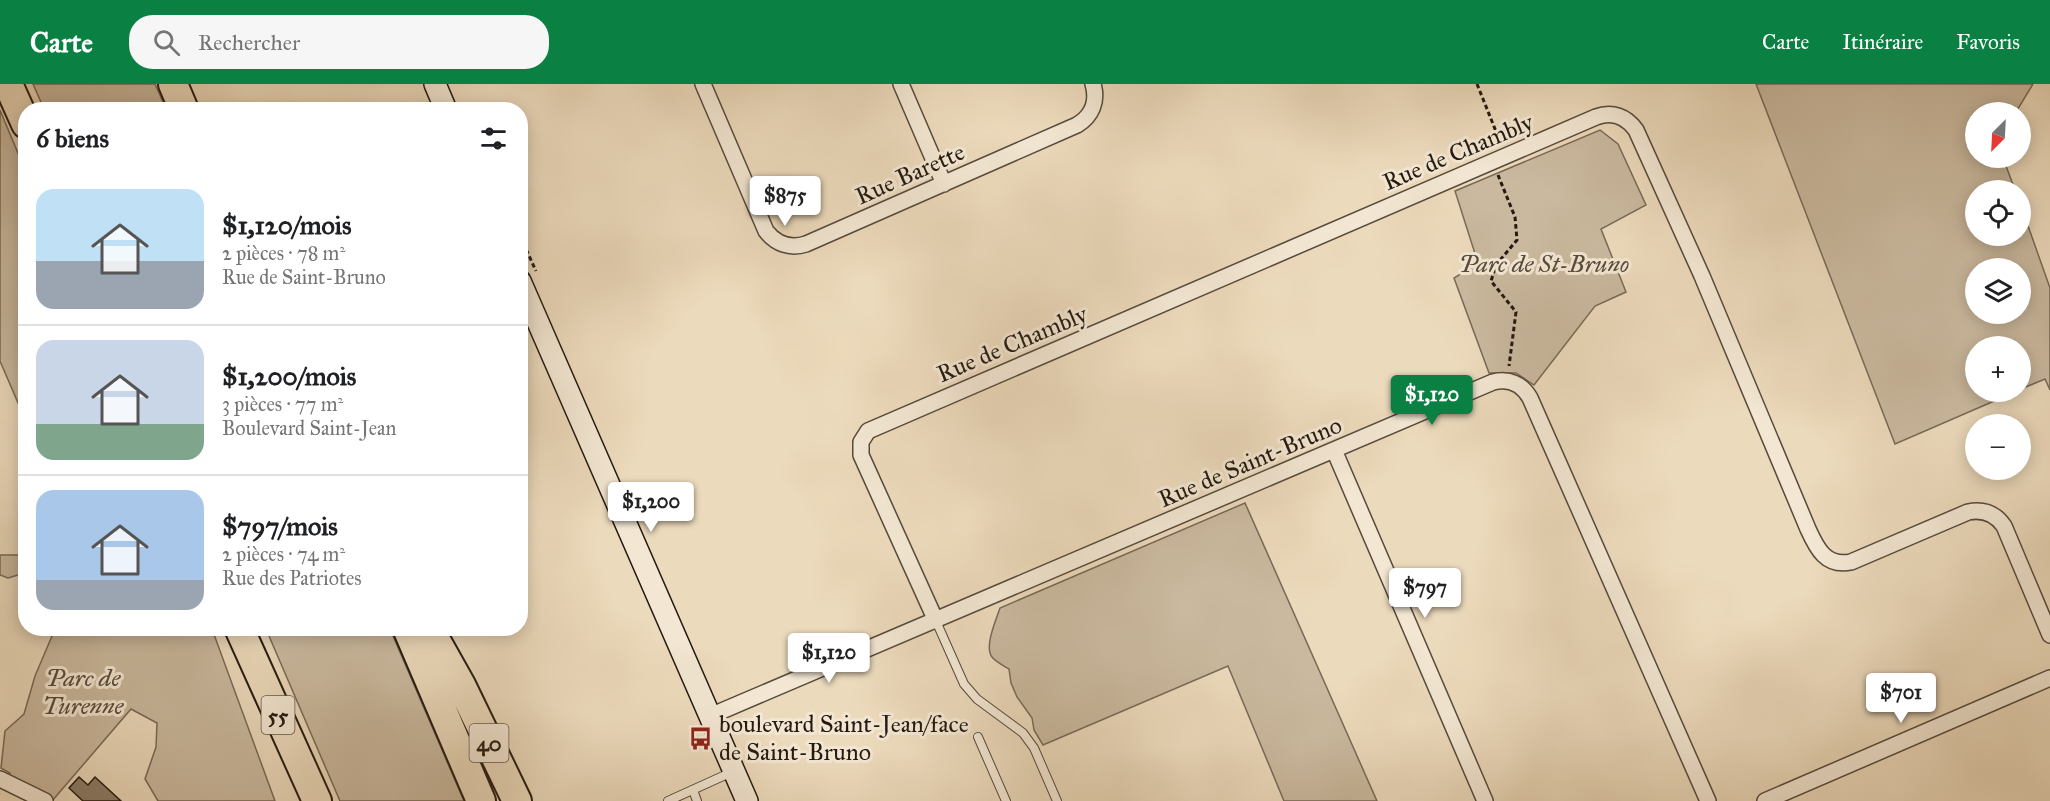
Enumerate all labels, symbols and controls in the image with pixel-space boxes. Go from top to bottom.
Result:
search box [129,15,549,69]
text: Carte [30,25,93,60]
icon: search [150,26,183,59]
text: Rechercher [198,29,300,56]
text: Carte [1762,29,1809,55]
text: Itinéraire [1842,29,1923,55]
text: Favoris [1956,29,2020,55]
north arrow [1965,102,2031,168]
map controls [1965,102,2031,480]
street label: Rue de Chambly [1378,107,1538,197]
text: 6 biens [36,122,109,154]
icon: filters [477,122,510,155]
street label: Rue Barette [851,137,969,211]
pin: $875 [749,176,821,227]
button: locate [1965,180,2031,246]
text: $875 [764,183,806,207]
text: $1,120/mois [222,209,352,241]
icon: home [84,213,156,285]
text: 2 pièces · 78 m² [222,241,345,265]
park label: Parc de St-Bruno [1459,249,1629,279]
button: layers [1965,258,2031,324]
text: Rue de Saint-Bruno [222,265,386,289]
street label: Rue de Chambly [932,299,1092,389]
button: + [1965,336,2031,402]
text: $1,200/mois [222,360,356,392]
icon: home [84,364,156,436]
pin: $1,120 [1383,375,1481,426]
text: $1,120 [1405,382,1459,406]
text: 3 pièces · 77 m² [222,392,343,416]
street label: Rue de Saint-Bruno [1154,410,1346,514]
button: − [1965,414,2031,480]
text: Boulevard Saint-Jean [222,416,396,440]
pin: $1,200 [602,482,700,533]
text: $1,200 [622,489,680,513]
text: $797/mois [222,510,338,542]
icon: home [84,514,156,586]
text: 2 pièces · 74 m² [222,542,345,566]
text: Rue des Patriotes [222,566,362,590]
pin: $797 [1389,568,1461,619]
text: $797 [1403,575,1447,599]
pin: $1,120 [780,633,878,684]
text: $1,120 [802,640,856,664]
park label: Parc de Turenne [42,663,125,721]
pin: $701 [1865,673,1937,724]
text: $701 [1880,680,1922,704]
road number: 55 [262,696,294,734]
place label: boulevard Saint-Jean/face de Saint-Bruno [719,709,969,767]
road number: 40 [470,724,508,762]
bus stop icon: boulevard Saint-Jean/face de Saint-Bruno [688,725,714,751]

